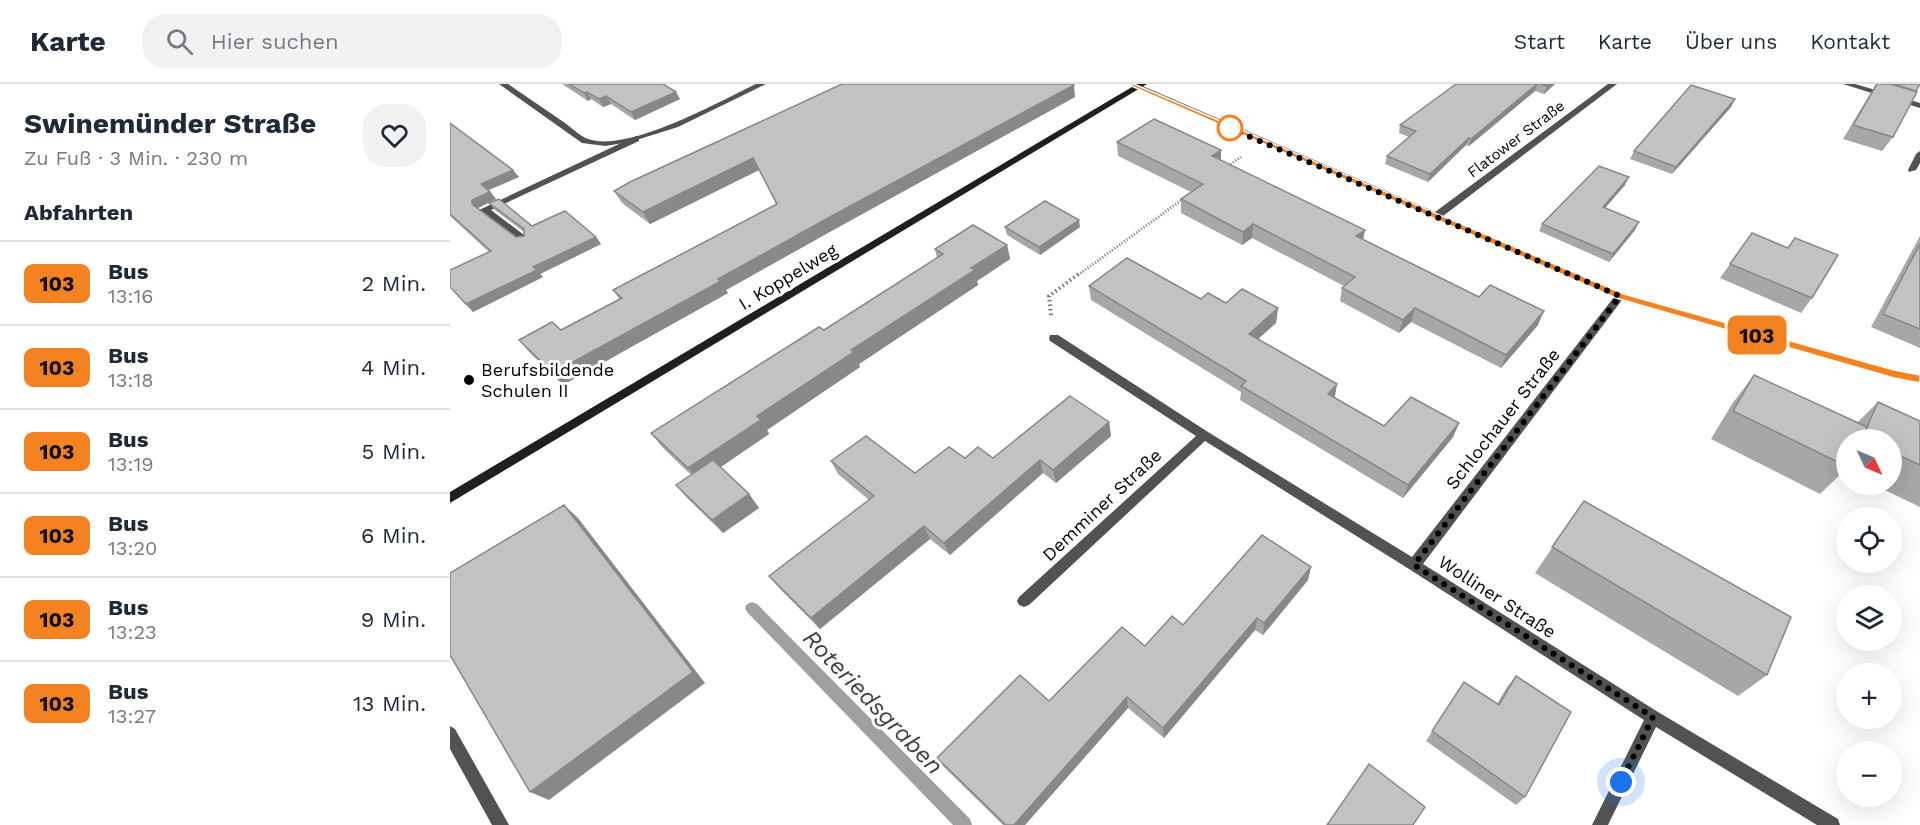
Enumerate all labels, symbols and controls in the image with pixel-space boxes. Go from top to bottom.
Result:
search box [142,14,562,68]
text: Karte [30,25,106,58]
icon: search [163,25,196,58]
text: Hier suchen [211,29,339,54]
text: Start [1514,29,1565,54]
text: Karte [1598,29,1652,54]
text: Über uns [1685,29,1777,54]
text: Kontakt [1810,29,1890,54]
street label: Flatower Straße [1464,97,1568,181]
button: heart [363,104,426,167]
text: Swinemünder Straße [24,107,316,140]
unlabelled marker [1217,115,1243,141]
text: Zu Fuß · 3 Min. · 230 m [24,146,248,170]
text: Abfahrten [24,200,133,225]
street label: I. Koppelweg [735,239,841,314]
text: Bus [108,259,148,284]
text: 103 [40,271,74,296]
text: 2 Min. [362,271,426,296]
text: 13:16 [108,284,153,308]
line badge: 103 [1722,316,1792,354]
text: 103 [1740,323,1774,348]
text: Bus [108,343,148,368]
street label: Schlochauer Straße [1441,344,1564,493]
text: 103 [40,355,74,380]
text: 4 Min. [361,355,426,380]
place label: Berufsbildende Schulen II [481,359,614,401]
text: 13:18 [108,368,154,392]
marker: Berufsbildende Schulen II [462,373,476,387]
text: Bus [108,427,148,452]
north arrow [1836,429,1902,495]
map controls [1836,429,1902,807]
text: 103 [40,439,74,464]
text: 5 Min. [362,439,426,464]
street label: Demminer Straße [1038,444,1165,565]
text: 13:19 [108,452,154,476]
button: locate [1836,507,1902,573]
text: Bus [108,511,148,536]
text: 103 [40,523,74,548]
text: 6 Min. [361,523,426,548]
text: 13:20 [108,536,157,560]
street label: Wolliner Straße [1435,551,1560,642]
button: layers [1836,585,1902,651]
text: Bus [108,595,148,620]
text: 103 [40,607,74,632]
text: 9 Min. [361,607,426,632]
text: 13:23 [108,620,157,644]
water label: Roteriedsgraben [797,624,949,780]
button: + [1836,663,1902,729]
text: Bus [108,679,148,704]
text: 103 [40,691,74,716]
text: 13 Min. [353,691,426,716]
text: 13:27 [108,704,156,728]
button: − [1836,741,1902,807]
your location [1606,767,1636,797]

